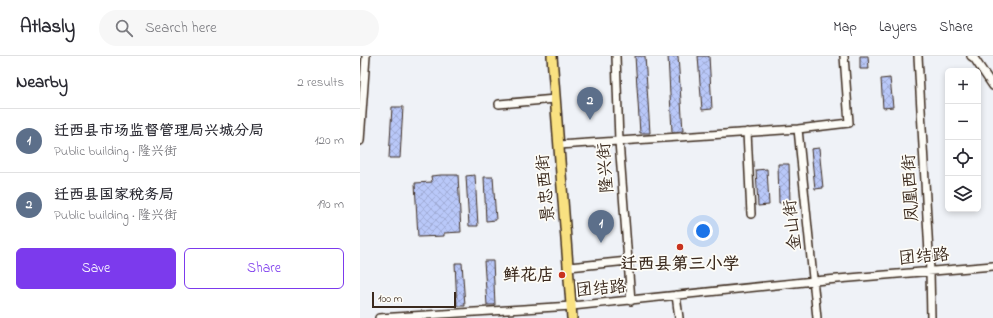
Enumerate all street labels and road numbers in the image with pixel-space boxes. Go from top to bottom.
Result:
street label: 隆兴街 [592,142,620,194]
street label: 景忠西街 [531,153,561,223]
street label: 凤凰西街 [897,153,925,223]
street label: 金山街 [778,198,808,252]
street label: 团结路 [898,242,950,272]
street label: 团结路 [575,274,627,304]

